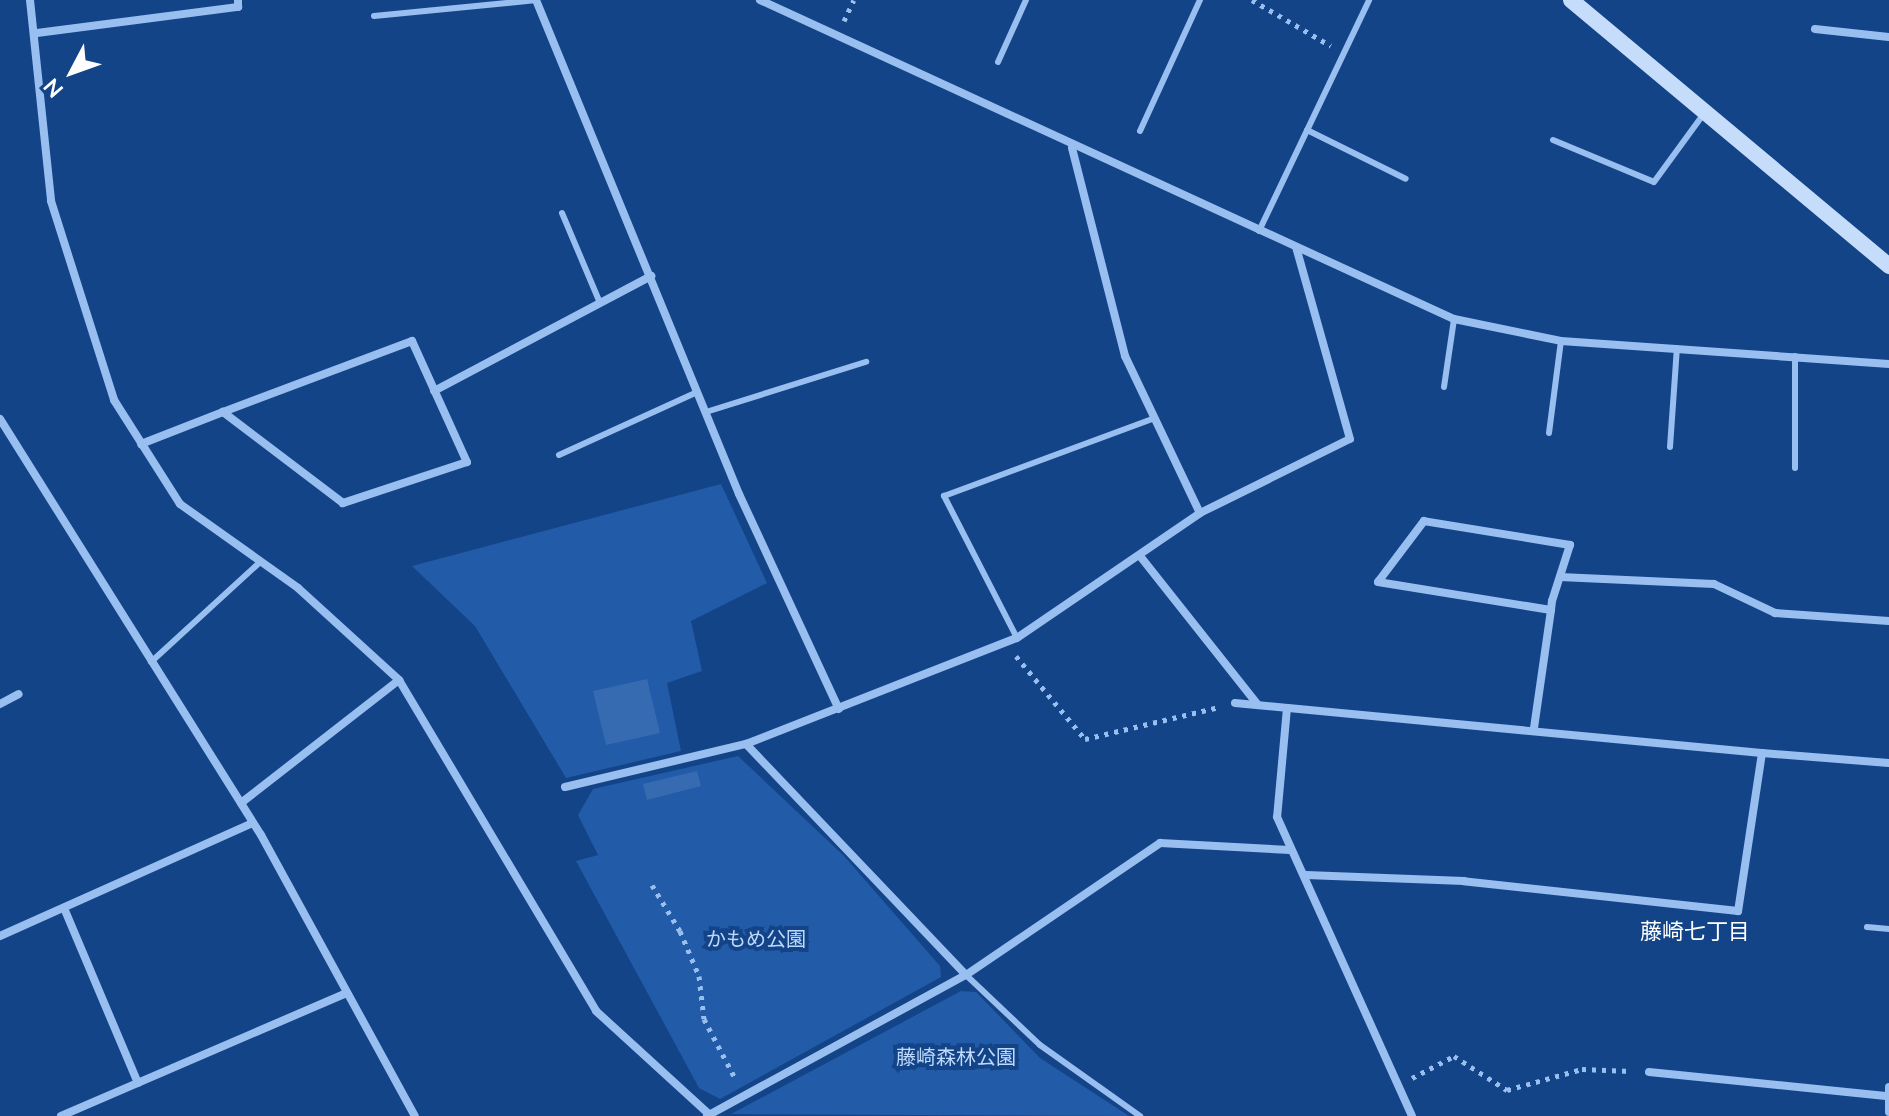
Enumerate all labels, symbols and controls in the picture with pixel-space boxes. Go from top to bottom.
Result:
north arrow [32,32,112,112]
text: N [37,72,71,104]
district label: 藤崎七丁目 [1640,920,1750,946]
park label: かもめ公園 [706,927,806,951]
park label: 藤崎森林公園 [896,1045,1016,1069]

